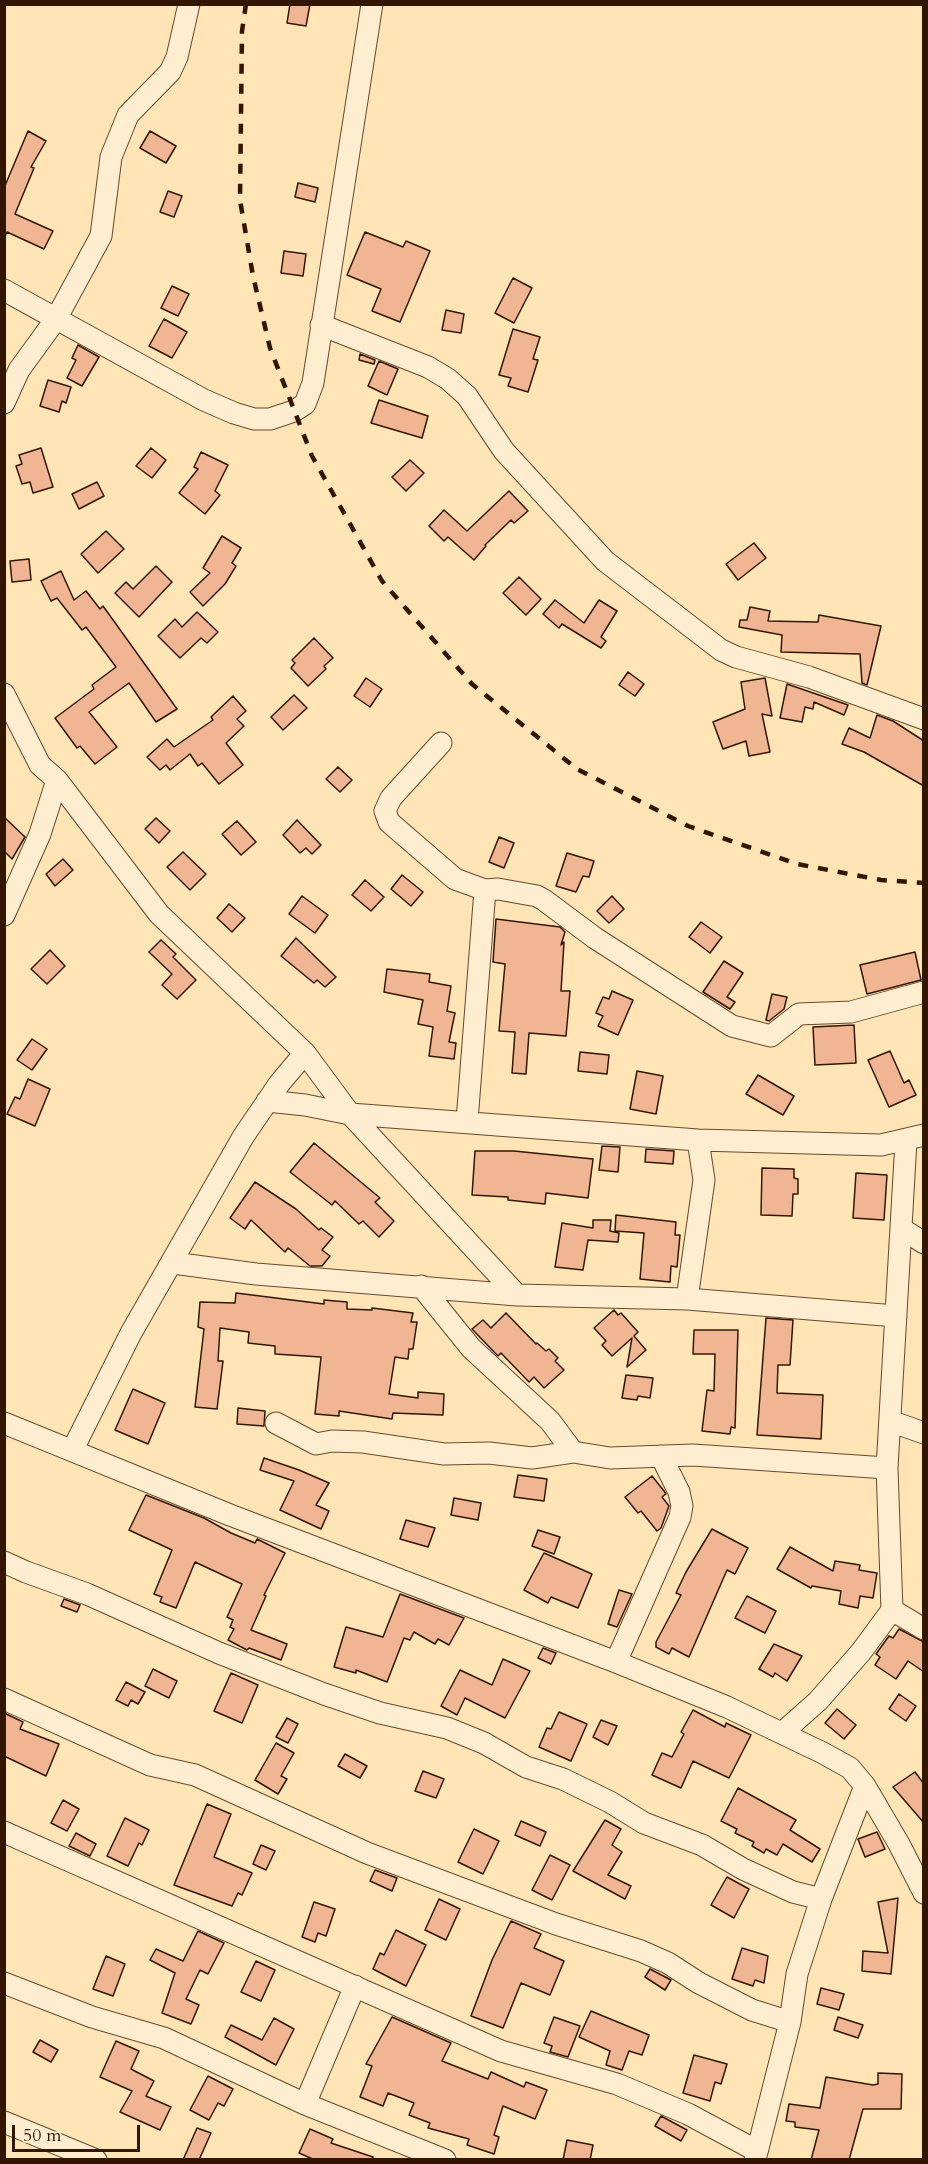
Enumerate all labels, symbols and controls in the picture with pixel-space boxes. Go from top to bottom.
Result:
scale bar [15,2113,142,2151]
text: 50 m [23,2123,62,2148]

